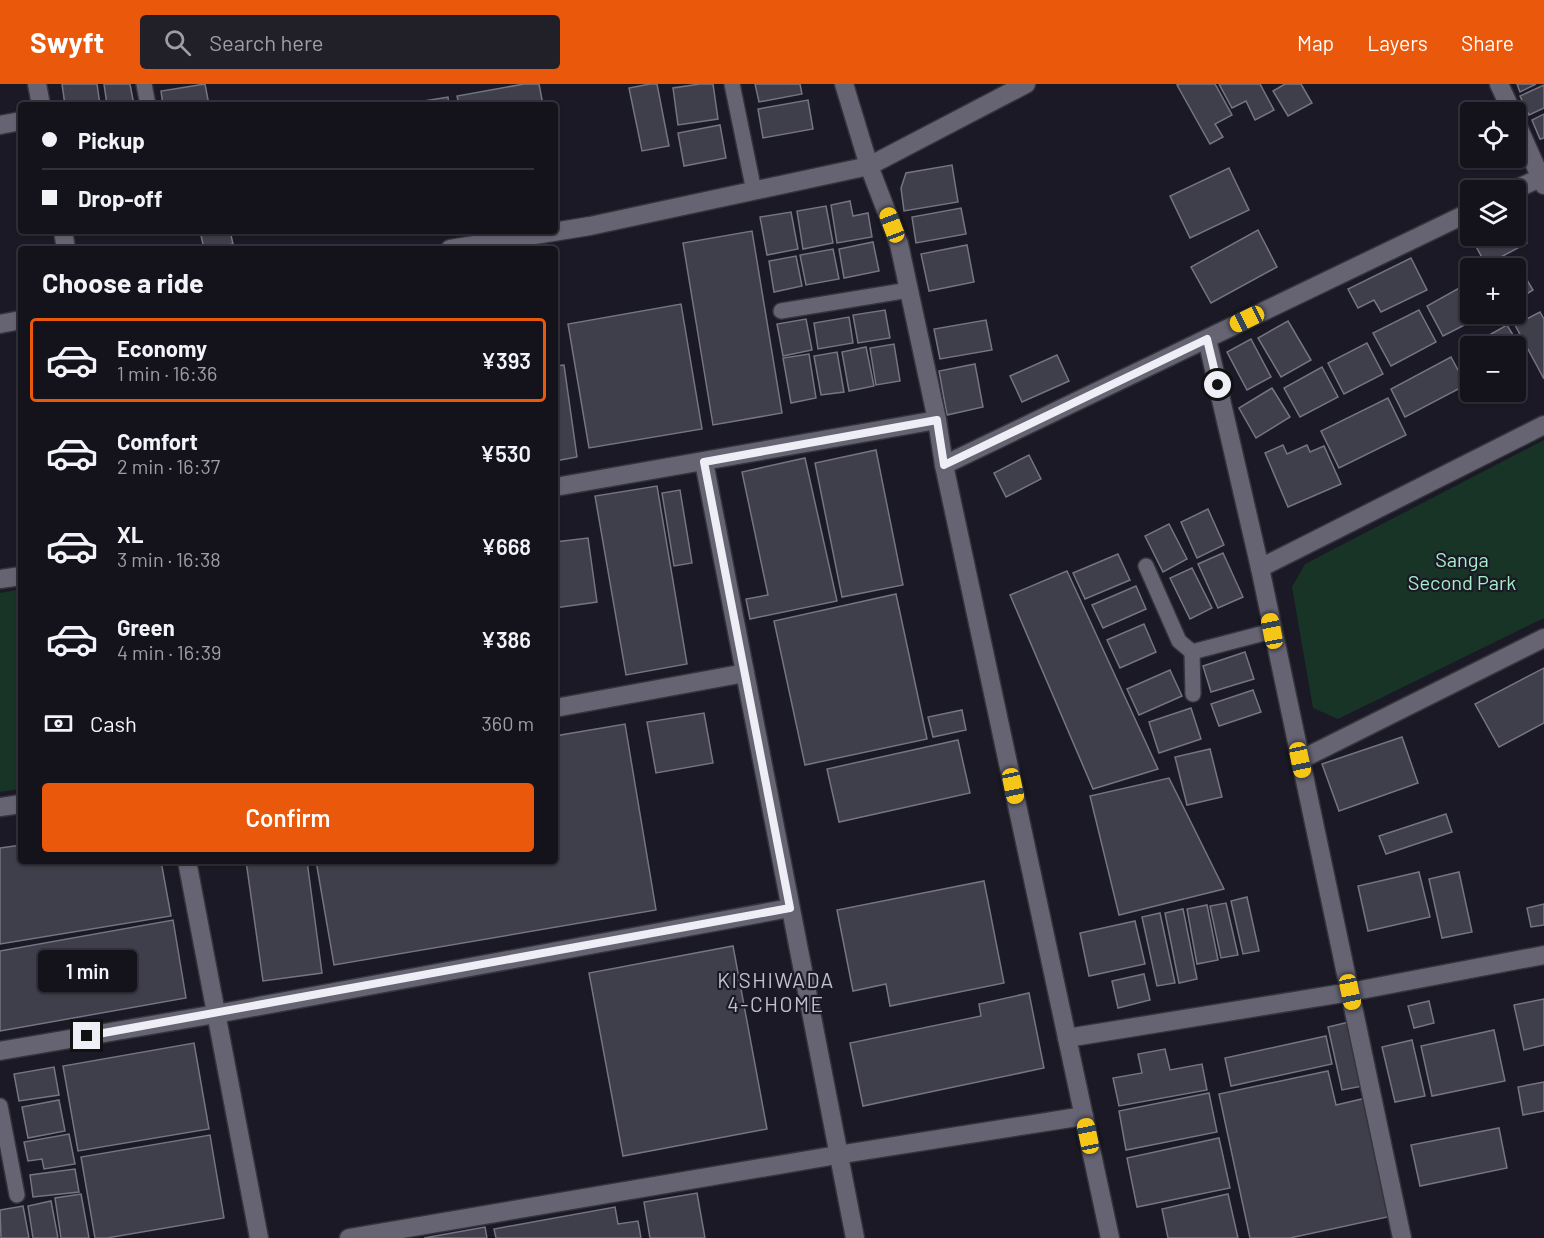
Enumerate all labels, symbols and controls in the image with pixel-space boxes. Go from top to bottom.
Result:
search box [140,15,560,69]
text: Swyft [30,25,104,59]
icon: search [161,26,194,59]
text: Search here [209,29,324,55]
text: Map [1297,30,1334,55]
text: Layers [1367,30,1428,55]
text: Share [1461,30,1514,55]
map controls [1460,102,1526,402]
button: locate [1460,102,1526,168]
text: Pickup [78,127,145,153]
button: layers [1460,180,1526,246]
text: Drop-off [78,185,162,211]
car [877,205,907,245]
button: + [1460,258,1526,324]
text: Choose a ride [42,266,204,298]
car [1227,303,1267,335]
icon: car [45,333,99,387]
text: Economy [117,335,207,361]
button: − [1460,336,1526,402]
text: ¥393 [481,347,531,373]
text: 1 min · 16:36 [117,361,217,385]
route start [1204,371,1231,398]
icon: car [45,426,99,480]
text: Comfort [117,428,198,454]
text: ¥530 [480,440,531,466]
text: 2 min · 16:37 [117,454,220,478]
icon: car [45,519,99,573]
text: XL [117,521,143,547]
text: ¥668 [481,533,531,559]
text: 3 min · 16:38 [117,547,221,571]
park label: Sanga Second Park [1408,547,1516,594]
icon: car [45,612,99,666]
car [1260,612,1284,650]
text: Green [117,614,175,640]
text: ¥386 [481,626,531,652]
text: 4 min · 16:39 [117,640,221,664]
icon: cash [42,707,75,740]
text: Cash [90,710,137,736]
text: 360 m [482,711,534,735]
car [1287,741,1313,779]
car [1000,767,1026,805]
button: Confirm [42,783,534,852]
callout: 1 min [38,949,136,991]
text: 1 min [66,959,109,983]
district label: KISHIWADA 4-CHOME [717,967,835,1016]
car [1337,973,1363,1011]
route end [73,1022,100,1049]
car [1075,1117,1101,1155]

